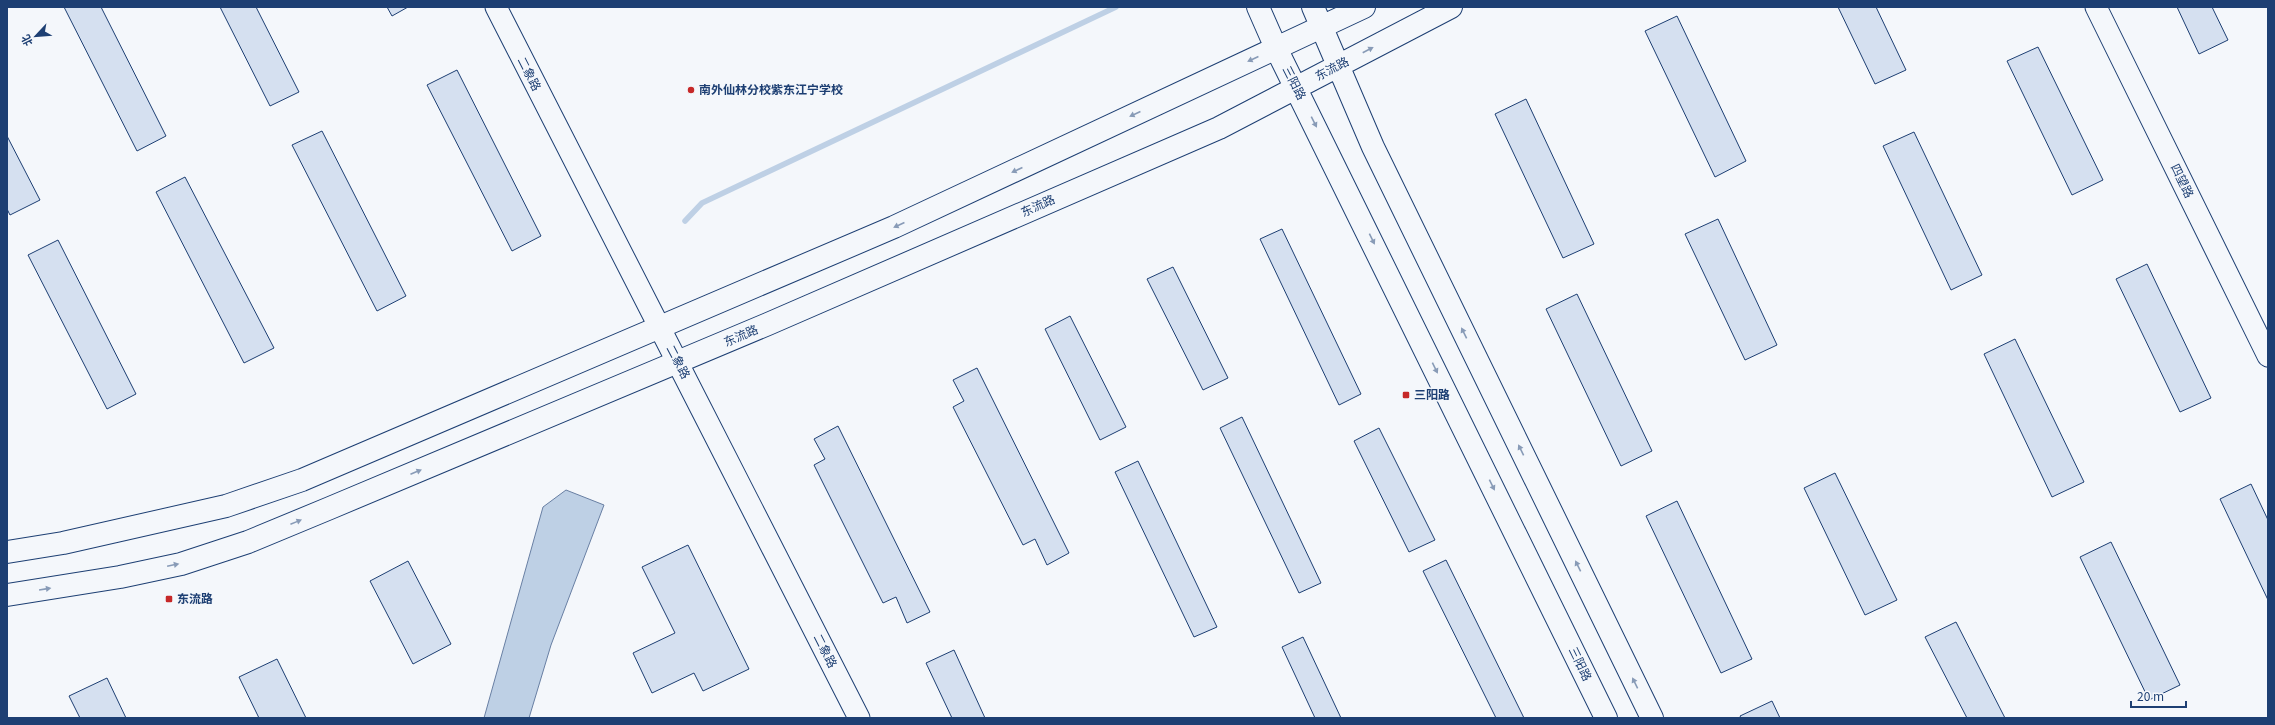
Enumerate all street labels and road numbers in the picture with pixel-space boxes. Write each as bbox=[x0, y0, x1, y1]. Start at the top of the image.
street label: 东流路 bbox=[1311, 52, 1351, 84]
street label: 二象路 bbox=[515, 53, 546, 93]
street label: 三阳路 bbox=[1280, 62, 1311, 102]
street label: 四望路 bbox=[2168, 160, 2199, 200]
street label: 东流路 bbox=[1017, 190, 1057, 220]
street label: 东流路 bbox=[721, 320, 760, 349]
street label: 二象路 bbox=[663, 341, 695, 381]
street label: 二象路 bbox=[811, 630, 842, 670]
street label: 三阳路 bbox=[1566, 643, 1597, 683]

